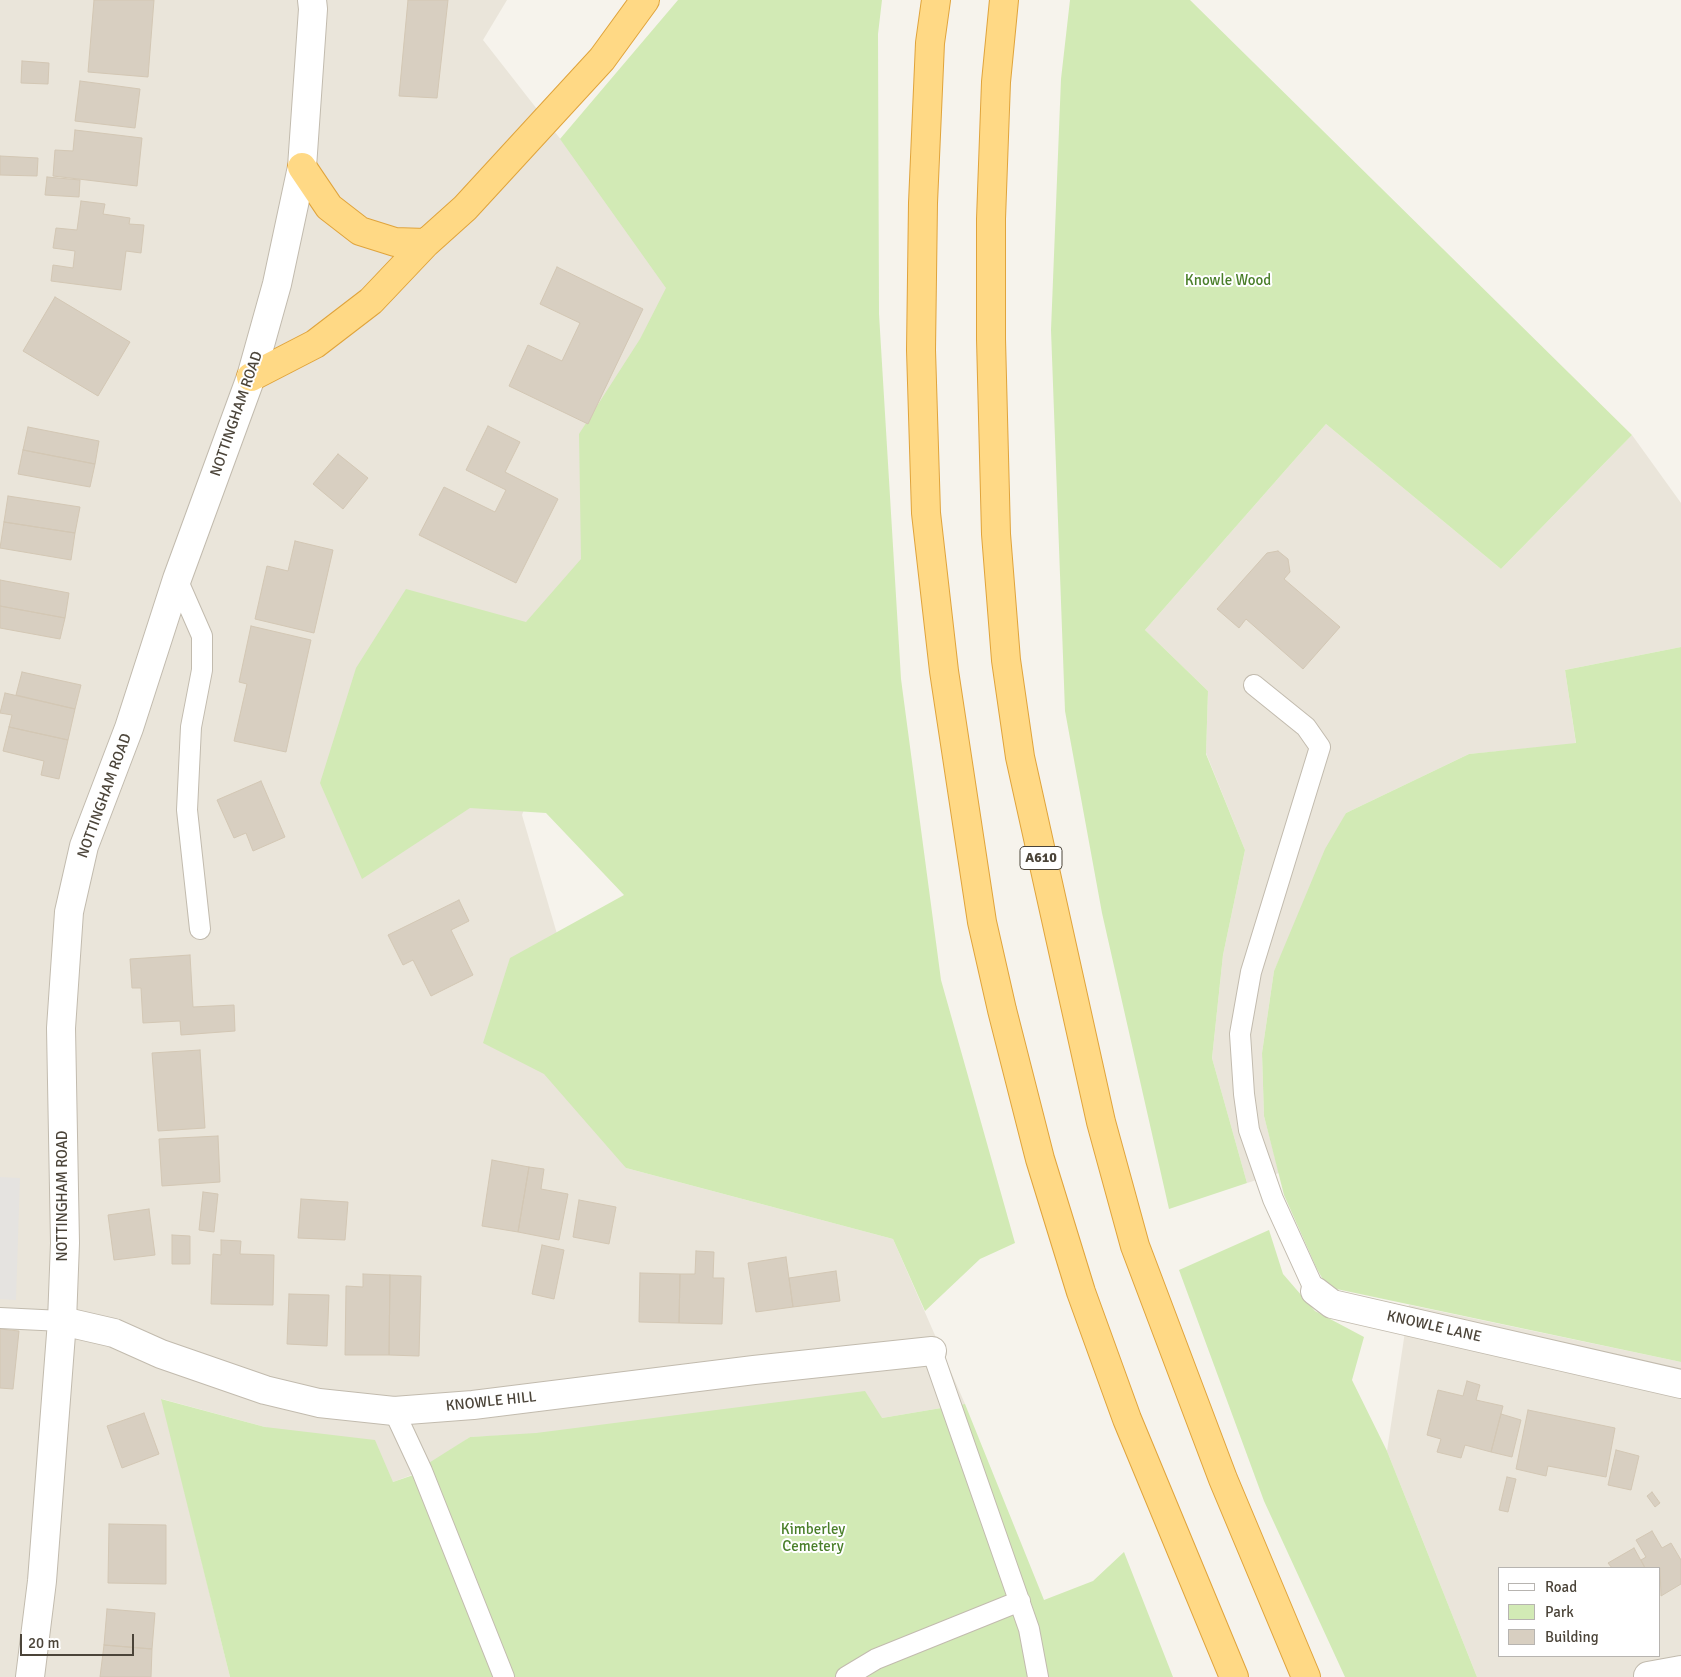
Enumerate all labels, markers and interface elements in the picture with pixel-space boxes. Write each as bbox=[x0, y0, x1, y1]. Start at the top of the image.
park label: Knowle Wood bbox=[1185, 272, 1271, 290]
street label: NOTTINGHAM ROAD bbox=[207, 349, 267, 479]
street label: NOTTINGHAM ROAD bbox=[74, 731, 136, 861]
road number: A610 bbox=[1020, 846, 1062, 870]
street label: NOTTINGHAM ROAD bbox=[54, 1130, 72, 1262]
street label: KNOWLE LANE bbox=[1385, 1307, 1483, 1347]
street label: KNOWLE HILL bbox=[445, 1388, 537, 1416]
park label: Kimberley Cemetery bbox=[781, 1521, 845, 1556]
legend bbox=[1498, 1567, 1661, 1657]
text: Road bbox=[1545, 1578, 1577, 1596]
text: Park bbox=[1545, 1603, 1574, 1621]
scale bar bbox=[22, 1624, 136, 1656]
text: Building bbox=[1545, 1628, 1599, 1646]
text: 20 m bbox=[28, 1634, 59, 1652]

